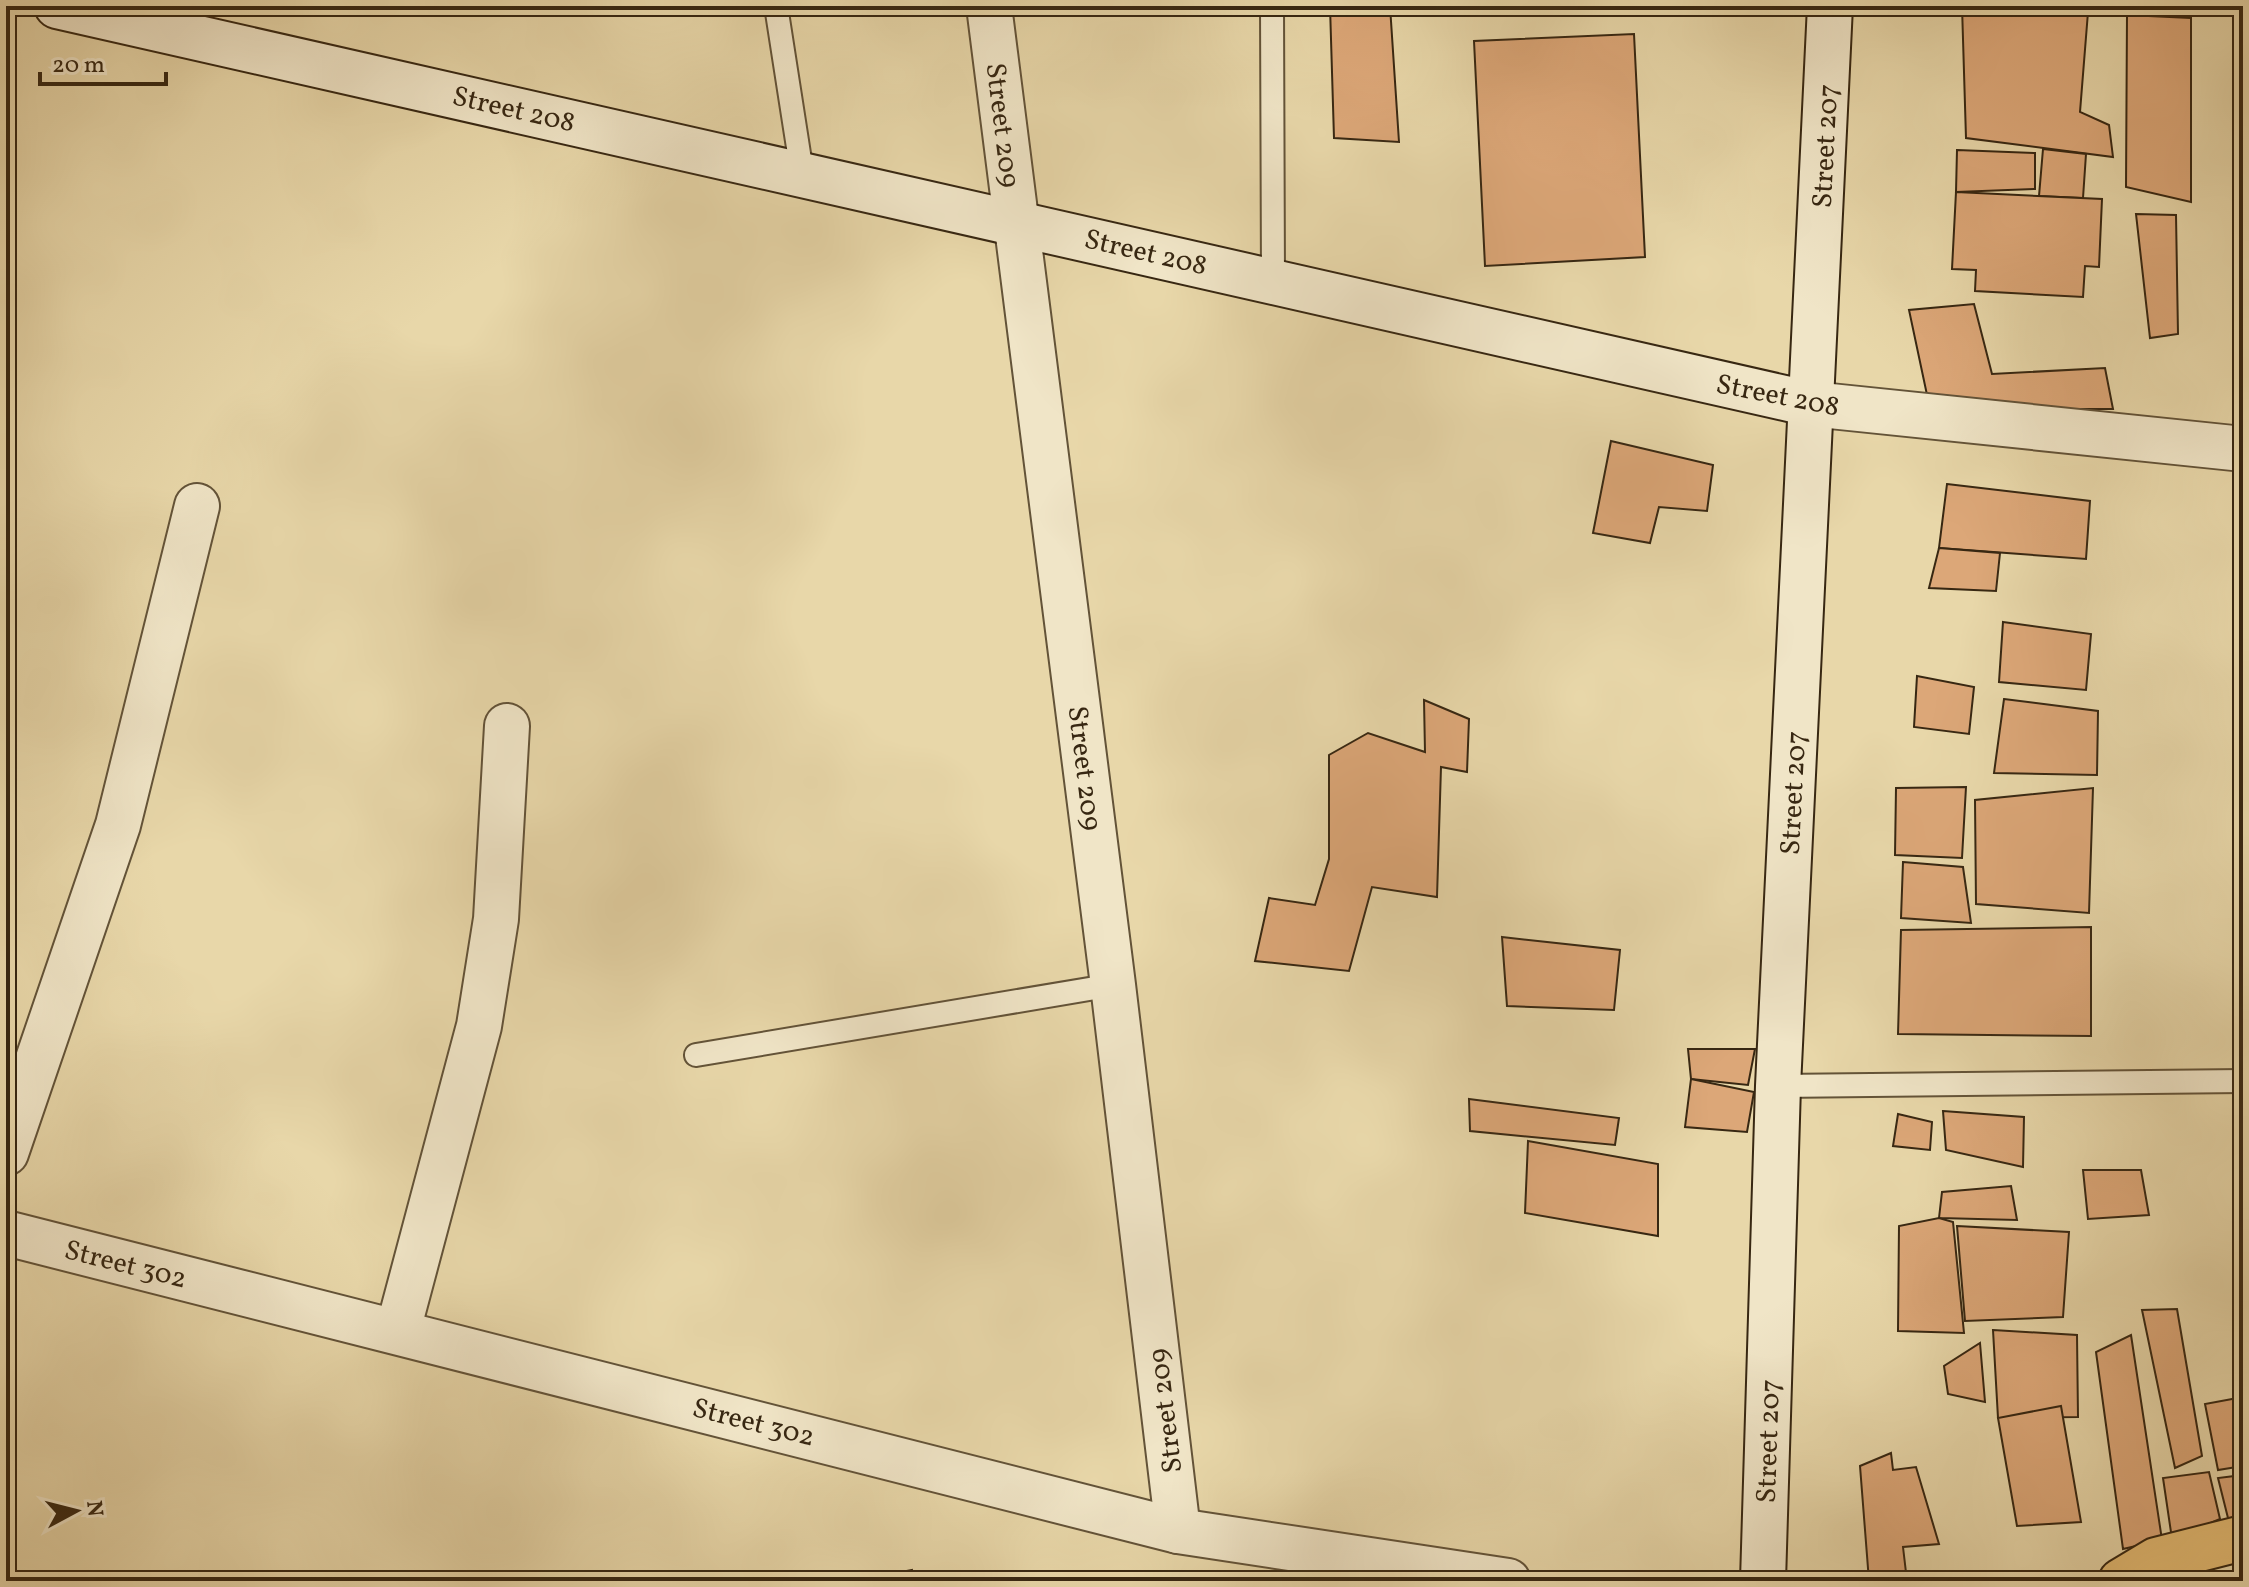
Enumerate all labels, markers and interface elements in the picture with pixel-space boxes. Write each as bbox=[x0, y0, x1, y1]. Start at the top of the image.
scale bar bbox=[40, 36, 166, 86]
text: 20 m bbox=[52, 49, 105, 83]
street label: Street 209 bbox=[975, 61, 1029, 190]
street label: Street 208 bbox=[448, 77, 579, 143]
street label: Street 207 bbox=[1804, 83, 1849, 209]
street label: Street 208 bbox=[1080, 220, 1211, 286]
street label: Street 208 bbox=[1713, 365, 1842, 428]
street label: Street 209 bbox=[1057, 704, 1111, 833]
street label: Street 207 bbox=[1772, 730, 1817, 856]
street label: Street 302 bbox=[60, 1231, 191, 1299]
street label: Street 209 bbox=[1139, 1346, 1193, 1475]
street label: Street 207 bbox=[1748, 1378, 1791, 1504]
street label: Street 302 bbox=[688, 1389, 819, 1457]
north arrow bbox=[36, 1471, 116, 1551]
text: N bbox=[77, 1499, 110, 1519]

